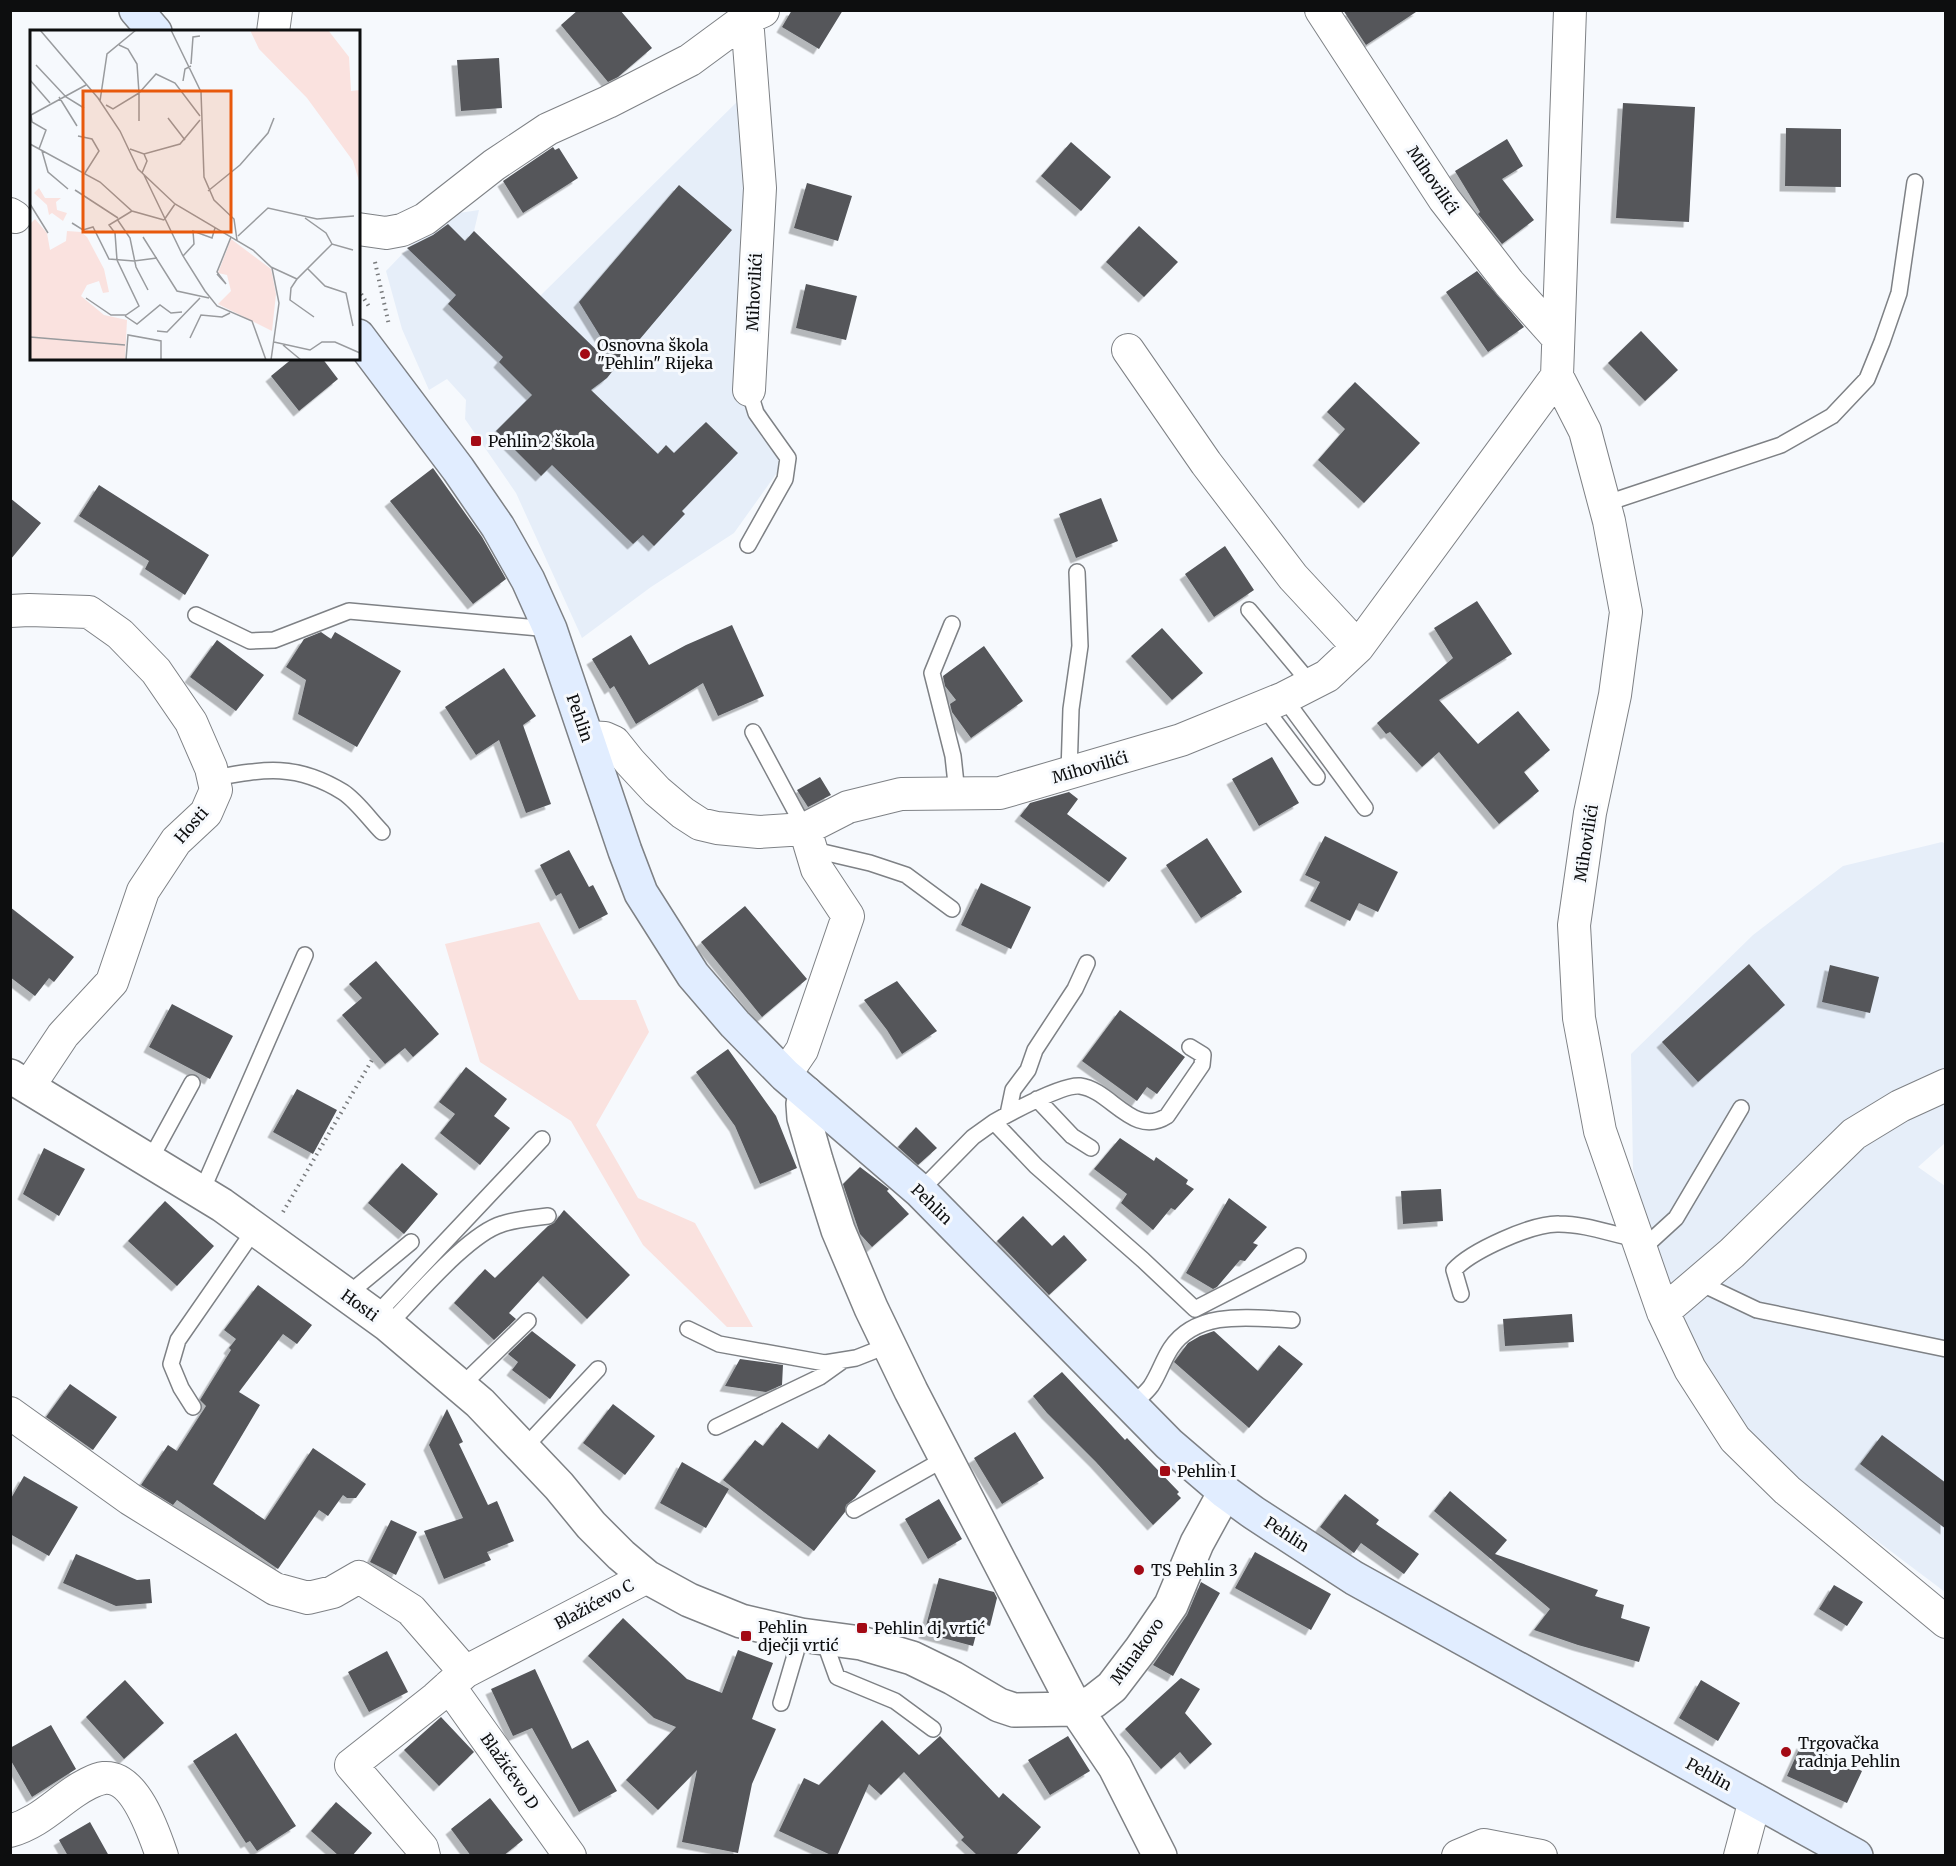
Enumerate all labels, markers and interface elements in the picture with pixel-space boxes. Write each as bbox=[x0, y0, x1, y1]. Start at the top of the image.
inset map bbox=[30, 30, 360, 360]
street label: Mihovilići bbox=[1403, 142, 1463, 218]
street label: Mihovilići bbox=[742, 252, 766, 332]
place label: Osnovna škola "Pehlin" Rijeka bbox=[597, 335, 713, 373]
marker: Osnovna škola "Pehlin" Rijeka bbox=[578, 347, 592, 361]
place label: Pehlin 2 škola bbox=[488, 431, 595, 451]
marker: Pehlin 2 škola bbox=[469, 434, 483, 448]
street label: Pehlin bbox=[562, 691, 598, 745]
street label: Mihovilići bbox=[1050, 747, 1130, 787]
street label: Hosti bbox=[170, 803, 212, 847]
street label: Mihovilići bbox=[1570, 803, 1602, 883]
street label: Pehlin bbox=[907, 1180, 957, 1229]
street label: Hosti bbox=[337, 1285, 383, 1325]
place label: Pehlin I bbox=[1177, 1461, 1236, 1481]
marker: Pehlin I bbox=[1158, 1464, 1172, 1478]
street label: Pehlin bbox=[1261, 1512, 1314, 1556]
place label: TS Pehlin 3 bbox=[1151, 1560, 1238, 1580]
marker: TS Pehlin 3 bbox=[1132, 1563, 1146, 1577]
street label: Blažićevo C bbox=[551, 1575, 637, 1633]
street label: Minakovo bbox=[1106, 1614, 1168, 1688]
place label: Pehlin dječji vrtić bbox=[758, 1617, 839, 1655]
place label: Pehlin dj. vrtić bbox=[874, 1618, 985, 1638]
marker: Pehlin dj. vrtić bbox=[855, 1621, 869, 1635]
marker: Pehlin dječji vrtić bbox=[739, 1629, 753, 1643]
street label: Blažićevo D bbox=[476, 1729, 544, 1813]
place label: Trgovačka radnja Pehlin bbox=[1798, 1733, 1901, 1771]
marker: Trgovačka radnja Pehlin bbox=[1779, 1745, 1793, 1759]
street label: Pehlin bbox=[1682, 1753, 1736, 1795]

